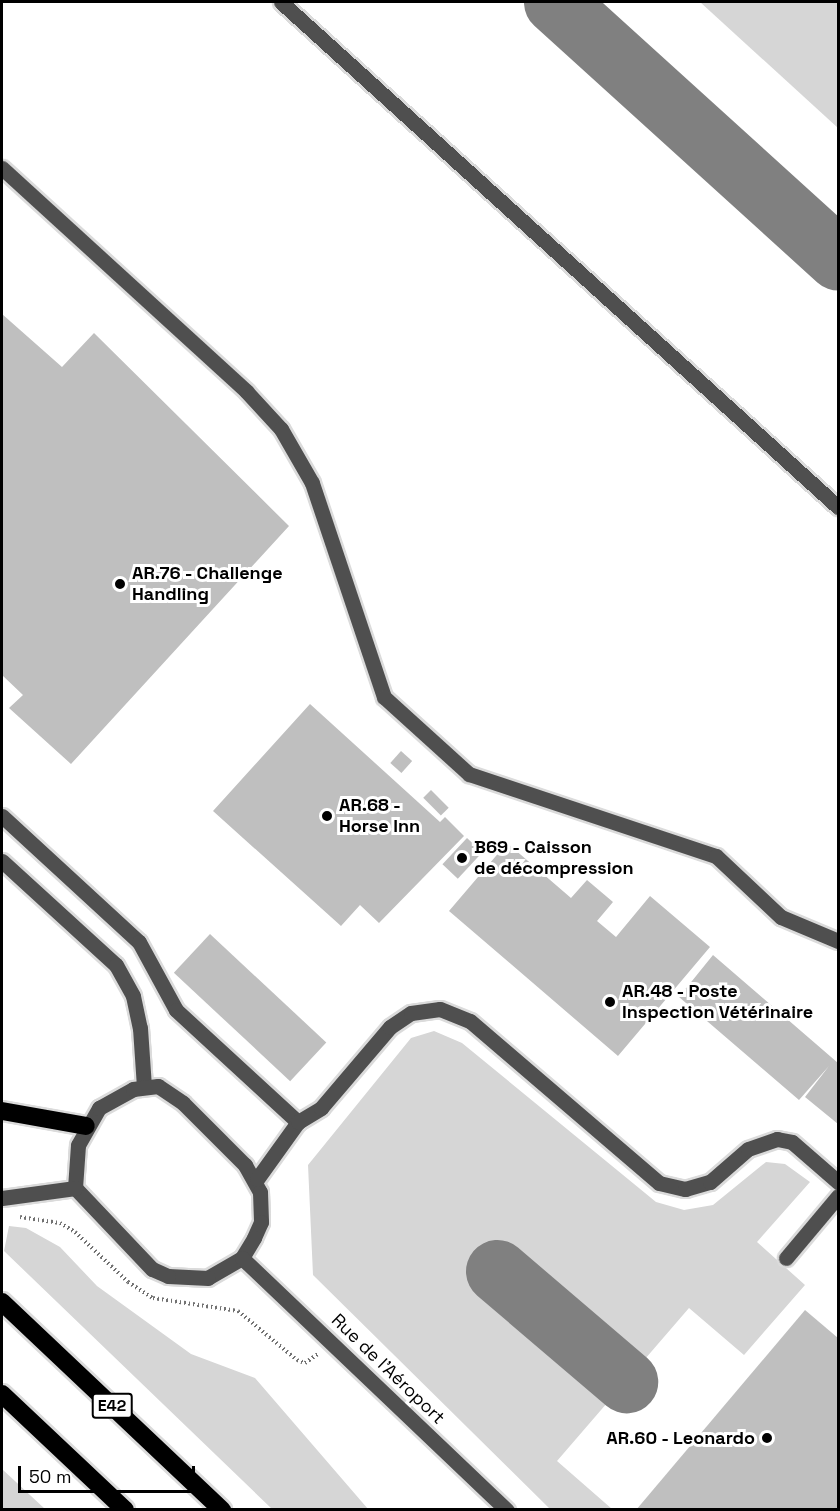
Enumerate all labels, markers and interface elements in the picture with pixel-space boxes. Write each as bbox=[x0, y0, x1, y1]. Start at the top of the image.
place label: AR.76 - Challenge Handling bbox=[132, 563, 283, 606]
marker: AR.76 - Challenge Handling bbox=[113, 577, 127, 591]
place label: AR.68 - Horse Inn bbox=[339, 795, 420, 838]
marker: AR.68 - Horse Inn bbox=[320, 809, 334, 823]
place label: B69 - Caisson de décompression bbox=[474, 837, 634, 880]
marker: B69 - Caisson de décompression bbox=[455, 851, 469, 865]
place label: AR.48 - Poste Inspection Vétérinaire bbox=[622, 981, 813, 1024]
marker: AR.48 - Poste Inspection Vétérinaire bbox=[603, 995, 617, 1009]
street label: Rue de l'Aéroport bbox=[327, 1309, 449, 1429]
road number: E42 bbox=[91, 1393, 133, 1419]
place label: AR.60 - Leonardo bbox=[605, 1427, 755, 1449]
marker: AR.60 - Leonardo bbox=[760, 1431, 774, 1445]
scale bar bbox=[21, 1454, 198, 1492]
text: 50 m bbox=[29, 1465, 71, 1488]

